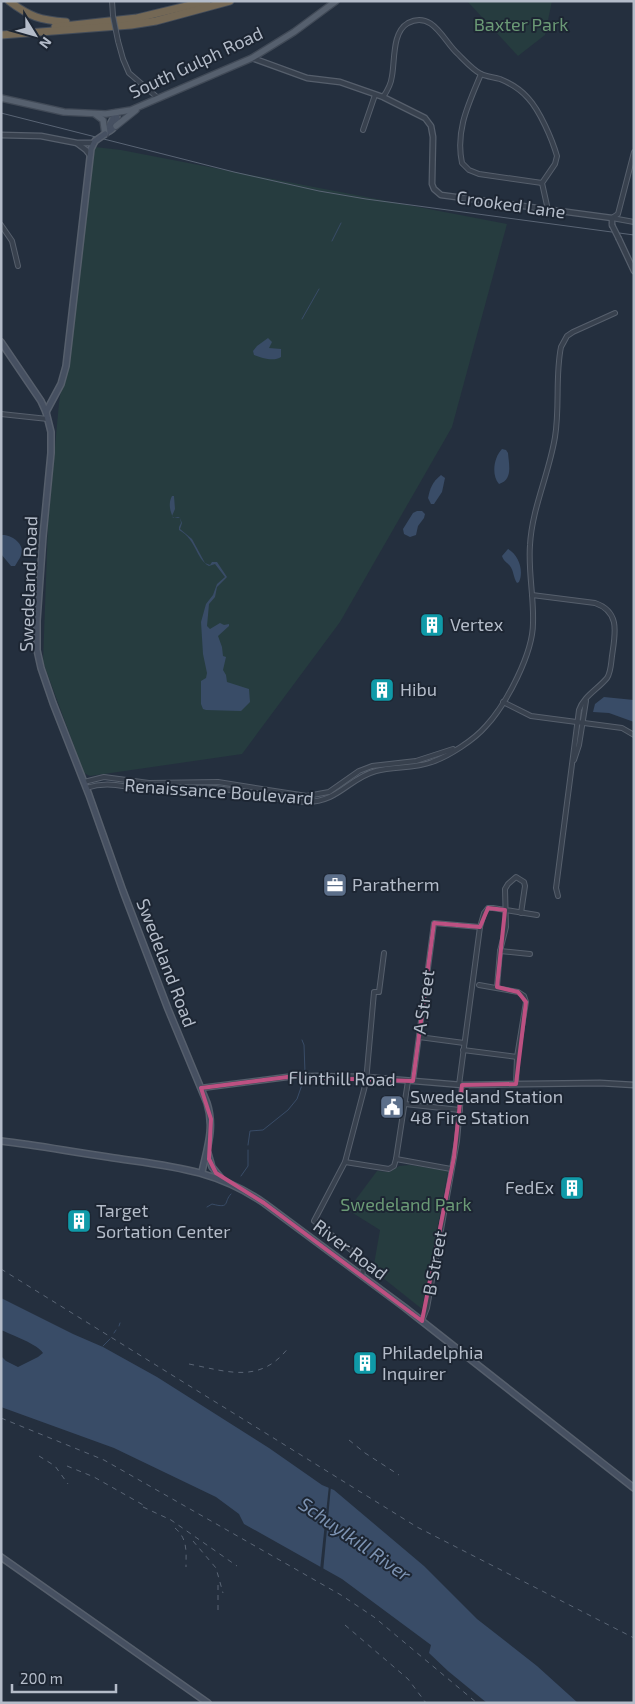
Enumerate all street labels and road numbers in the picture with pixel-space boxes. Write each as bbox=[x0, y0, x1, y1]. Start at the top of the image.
street label: South Gulph Road bbox=[125, 21, 266, 103]
street label: Crooked Lane bbox=[455, 185, 567, 223]
street label: Swedeland Road bbox=[15, 516, 41, 652]
street label: Renaissance Boulevard bbox=[124, 773, 314, 809]
street label: Swedeland Road bbox=[132, 895, 202, 1030]
street label: A Street bbox=[408, 968, 438, 1035]
street label: Flinthill Road bbox=[288, 1066, 396, 1090]
street label: River Road bbox=[309, 1214, 392, 1284]
street label: B Street bbox=[418, 1229, 451, 1297]

